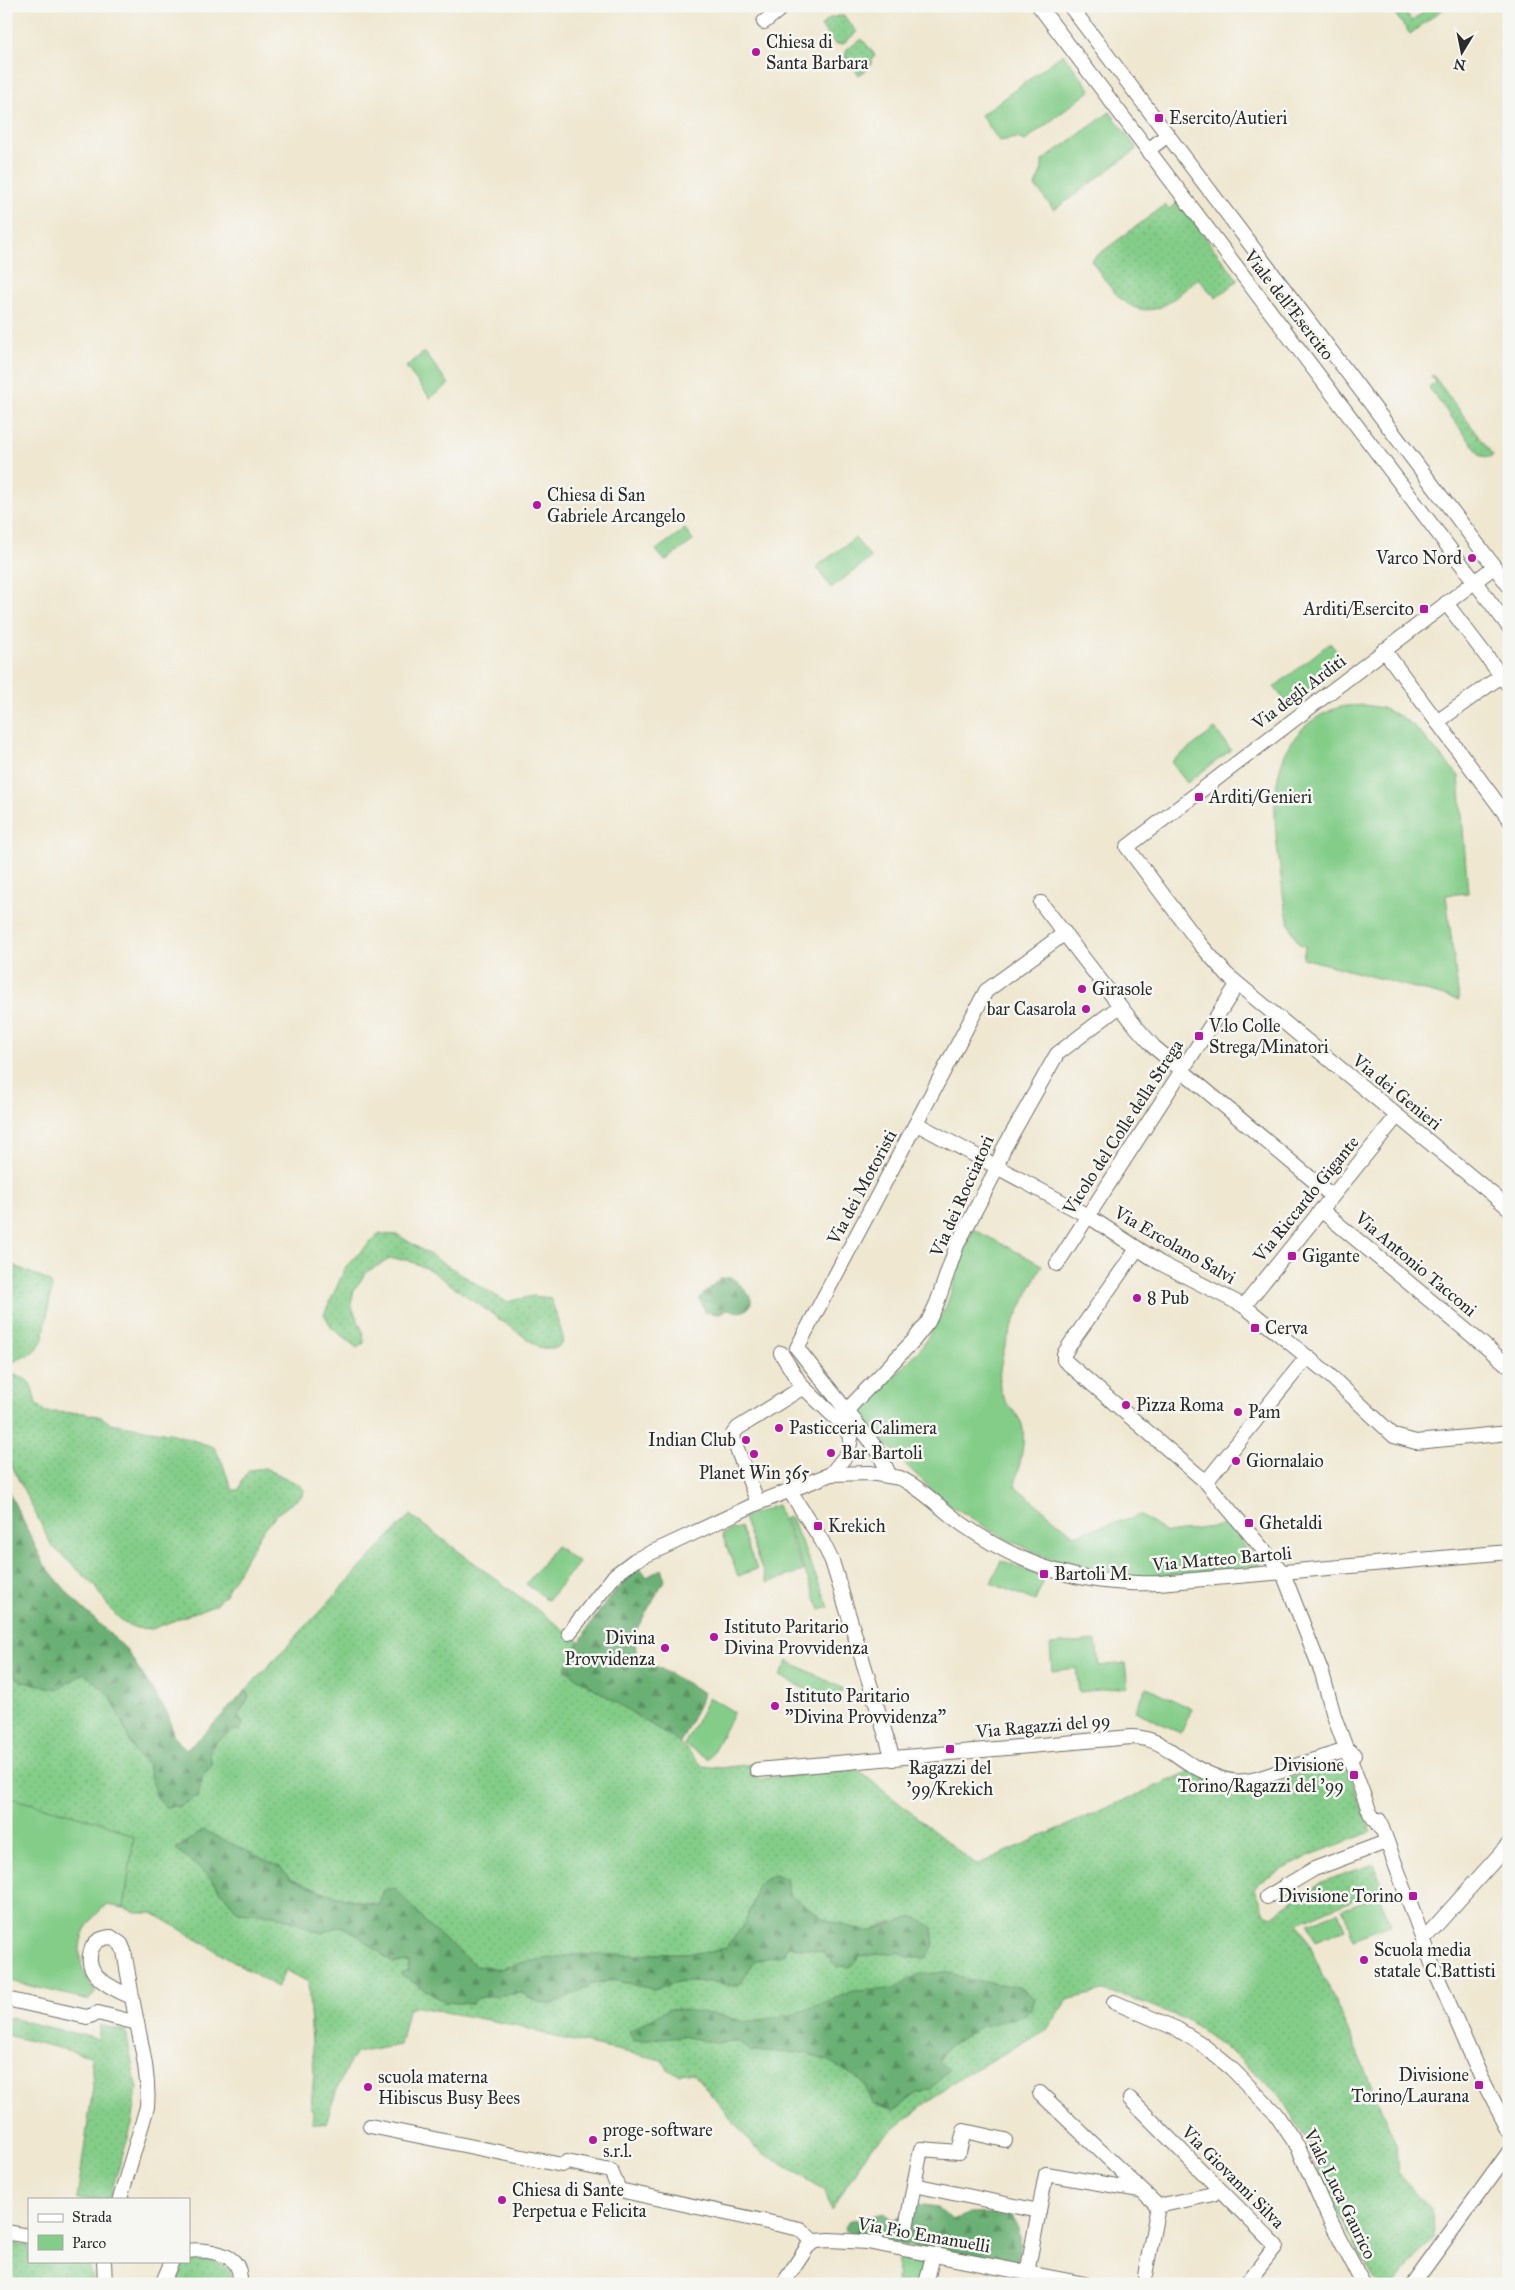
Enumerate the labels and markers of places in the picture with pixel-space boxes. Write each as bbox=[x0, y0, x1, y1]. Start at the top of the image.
place label: Chiesa di Santa Barbara bbox=[766, 31, 869, 74]
marker: Chiesa di Santa Barbara bbox=[750, 46, 762, 58]
place label: Esercito/Autieri bbox=[1169, 107, 1288, 129]
marker: Esercito/Autieri bbox=[1153, 112, 1165, 124]
place label: Chiesa di San Gabriele Arcangelo bbox=[547, 484, 685, 528]
marker: Chiesa di San Gabriele Arcangelo bbox=[531, 499, 543, 511]
place label: Varco Nord bbox=[1375, 547, 1462, 569]
marker: Varco Nord bbox=[1466, 552, 1478, 564]
place label: Arditi/Esercito bbox=[1302, 598, 1414, 620]
marker: Arditi/Esercito bbox=[1418, 603, 1430, 615]
place label: Arditi/Genieri bbox=[1208, 786, 1312, 808]
marker: Arditi/Genieri bbox=[1193, 791, 1205, 803]
place label: Girasole bbox=[1092, 978, 1152, 1000]
marker: Girasole bbox=[1076, 983, 1088, 995]
place label: bar Casarola bbox=[987, 998, 1076, 1020]
marker: bar Casarola bbox=[1080, 1003, 1092, 1015]
place label: V.lo Colle Strega/Minatori bbox=[1208, 1015, 1329, 1059]
marker: V.lo Colle Strega/Minatori bbox=[1193, 1030, 1205, 1042]
place label: Gigante bbox=[1302, 1245, 1360, 1267]
marker: Gigante bbox=[1286, 1250, 1298, 1262]
place label: 8 Pub bbox=[1147, 1287, 1189, 1309]
marker: 8 Pub bbox=[1131, 1292, 1143, 1304]
place label: Cerva bbox=[1265, 1317, 1308, 1339]
marker: Cerva bbox=[1249, 1322, 1261, 1334]
place label: Pizza Roma bbox=[1136, 1394, 1224, 1416]
marker: Pizza Roma bbox=[1120, 1399, 1132, 1411]
place label: Pam bbox=[1248, 1401, 1281, 1423]
marker: Pam bbox=[1232, 1406, 1244, 1418]
place label: Pasticceria Calimera bbox=[789, 1417, 937, 1439]
marker: Pasticceria Calimera bbox=[773, 1422, 785, 1434]
place label: Indian Club bbox=[648, 1429, 736, 1451]
marker: Indian Club bbox=[740, 1434, 752, 1446]
place label: Bar Bartoli bbox=[841, 1442, 923, 1464]
marker: Bar Bartoli bbox=[825, 1447, 837, 1459]
marker: Planet Win 365 bbox=[748, 1448, 760, 1460]
place label: Giornalaio bbox=[1246, 1450, 1324, 1472]
marker: Giornalaio bbox=[1230, 1455, 1242, 1467]
place label: Planet Win 365 bbox=[699, 1462, 810, 1484]
place label: Ghetaldi bbox=[1259, 1512, 1322, 1534]
place label: Krekich bbox=[828, 1515, 886, 1537]
marker: Ghetaldi bbox=[1243, 1517, 1255, 1529]
marker: Krekich bbox=[812, 1520, 824, 1532]
place label: Bartoli M. bbox=[1054, 1563, 1132, 1585]
marker: Bartoli M. bbox=[1038, 1568, 1050, 1580]
place label: Istituto Paritario Divina Provvidenza bbox=[724, 1616, 869, 1659]
place label: Divina Provvidenza bbox=[565, 1627, 655, 1670]
marker: Istituto Paritario Divina Provvidenza bbox=[708, 1631, 720, 1643]
marker: Divina Provvidenza bbox=[659, 1642, 671, 1654]
place label: Istituto Paritario "Divina Provvidenza" bbox=[785, 1685, 946, 1728]
marker: Istituto Paritario "Divina Provvidenza" bbox=[769, 1700, 781, 1712]
marker: Ragazzi del '99/Krekich bbox=[944, 1743, 956, 1755]
place label: Divisione Torino/Ragazzi del '99 bbox=[1178, 1754, 1344, 1798]
place label: Ragazzi del '99/Krekich bbox=[907, 1757, 993, 1800]
marker: Divisione Torino/Ragazzi del '99 bbox=[1348, 1769, 1360, 1781]
place label: Divisione Torino bbox=[1278, 1885, 1403, 1907]
marker: Divisione Torino bbox=[1407, 1890, 1419, 1902]
place label: Scuola media statale C.Battisti bbox=[1374, 1939, 1496, 1982]
marker: Scuola media statale C.Battisti bbox=[1358, 1954, 1370, 1966]
place label: Divisione Torino/Laurana bbox=[1351, 2064, 1469, 2107]
place label: scuola materna Hibiscus Busy Bees bbox=[378, 2066, 520, 2109]
marker: Divisione Torino/Laurana bbox=[1473, 2079, 1485, 2091]
marker: scuola materna Hibiscus Busy Bees bbox=[362, 2081, 374, 2093]
place label: proge-software s.r.l. bbox=[602, 2119, 713, 2162]
marker: proge-software s.r.l. bbox=[587, 2134, 599, 2146]
place label: Chiesa di Sante Perpetua e Felicita bbox=[512, 2179, 647, 2222]
marker: Chiesa di Sante Perpetua e Felicita bbox=[496, 2194, 508, 2206]

